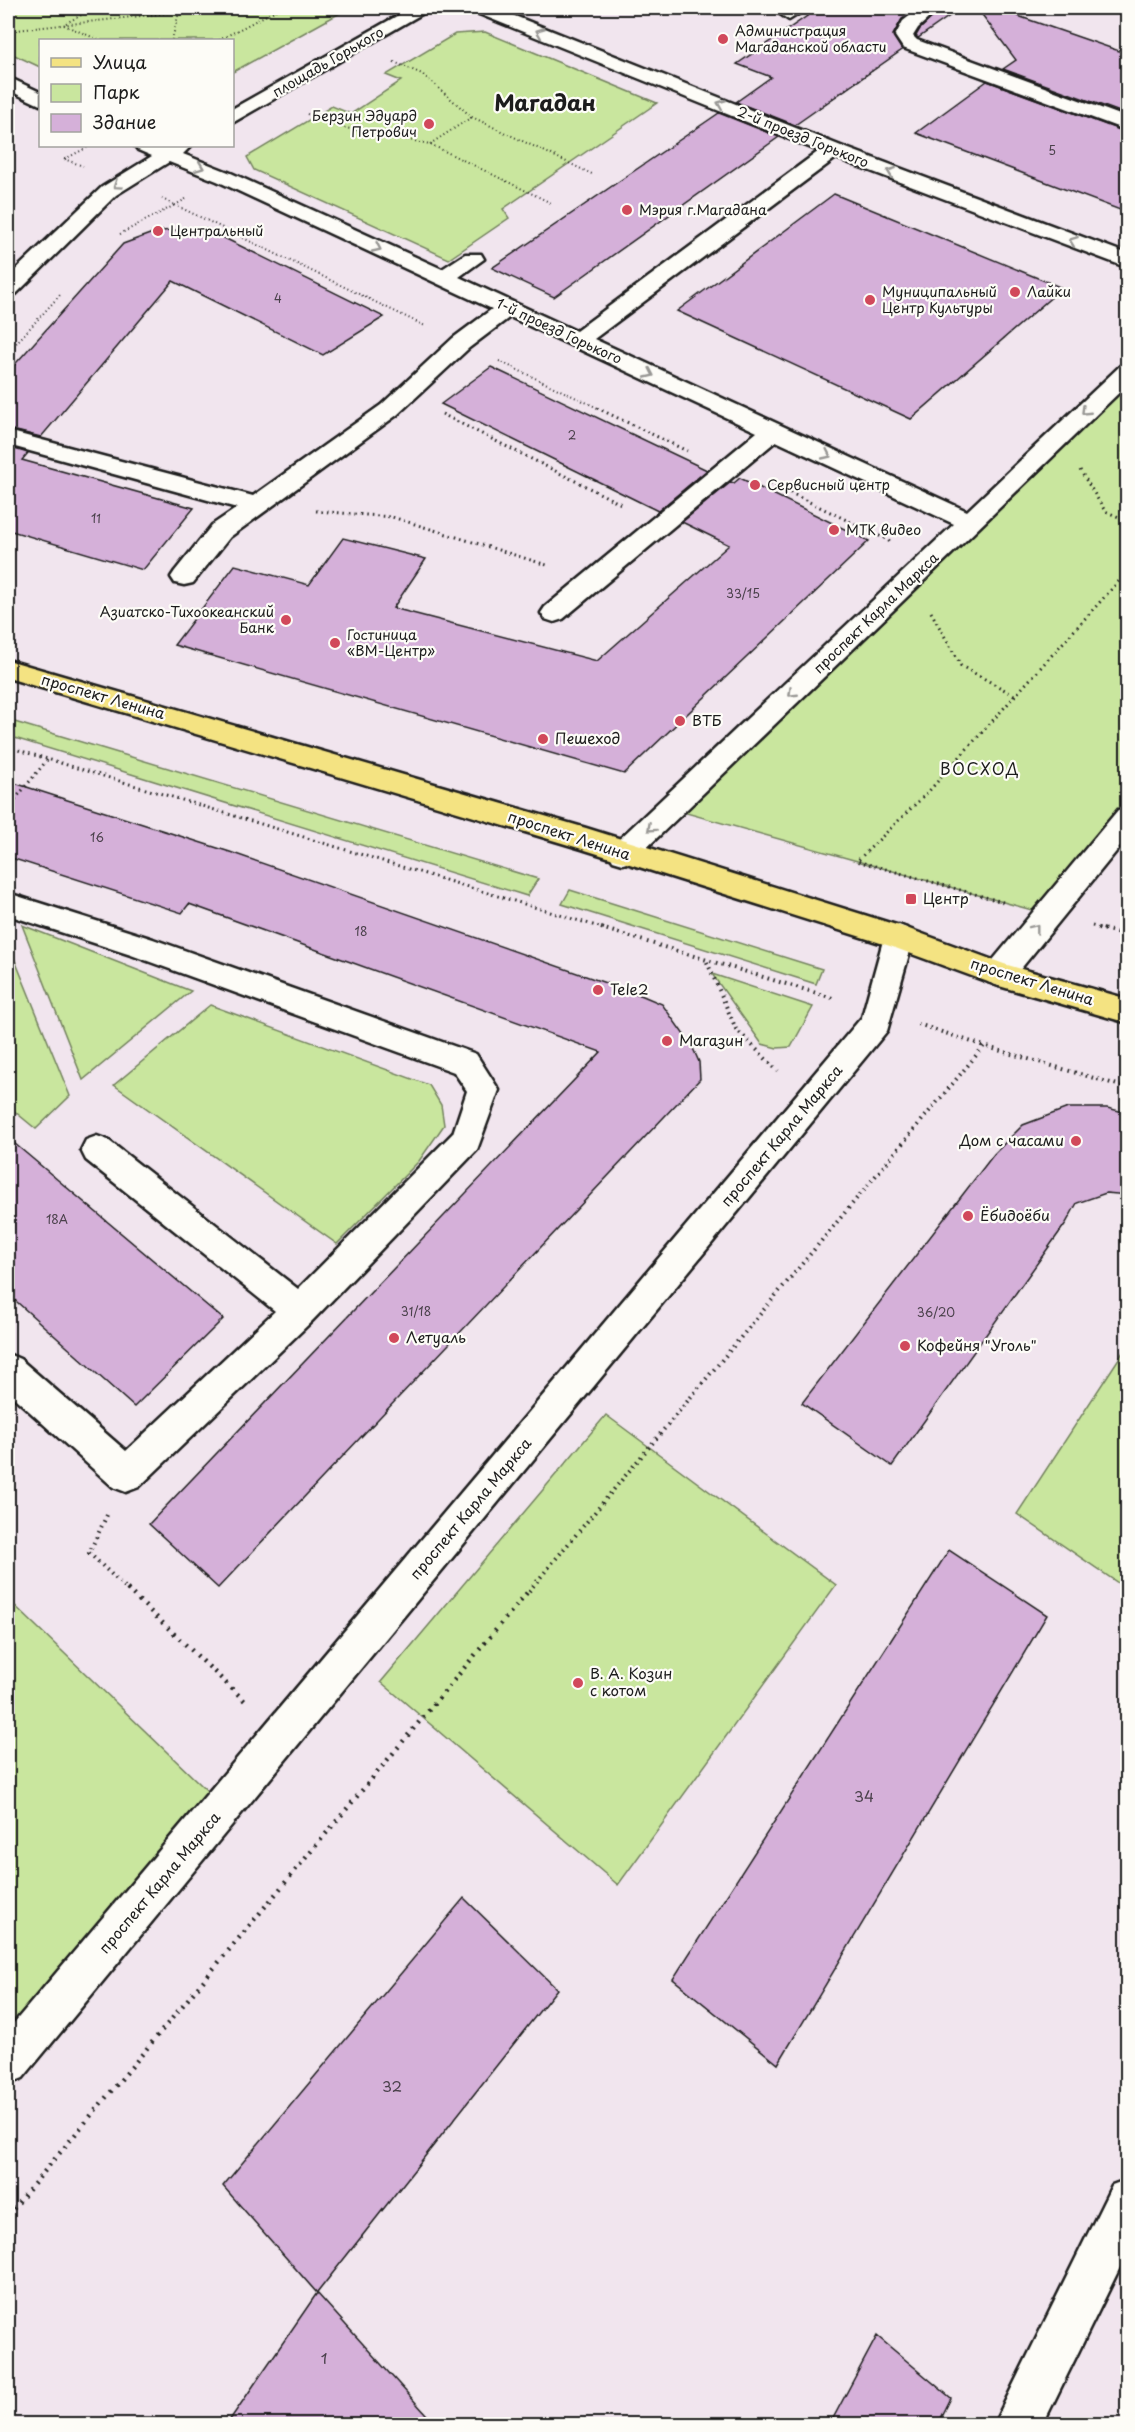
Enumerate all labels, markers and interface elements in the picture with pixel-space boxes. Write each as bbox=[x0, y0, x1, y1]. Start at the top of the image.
place label: Администрация Магаданской области bbox=[735, 20, 887, 57]
street label: площадь Горького bbox=[268, 21, 387, 102]
one-way arrow bbox=[535, 26, 546, 39]
marker: Администрация Магаданской области bbox=[716, 32, 730, 46]
legend bbox=[39, 39, 234, 147]
text: Улица bbox=[93, 48, 147, 75]
text: Парк bbox=[93, 78, 140, 105]
district label: Магадан bbox=[494, 85, 596, 118]
one-way arrow bbox=[716, 99, 727, 111]
street label: 2-й проезд Горького bbox=[734, 101, 872, 173]
place label: Берзин Эдуард Петрович bbox=[312, 105, 417, 142]
text: Здание bbox=[93, 108, 156, 135]
marker: Берзин Эдуард Петрович bbox=[422, 117, 436, 131]
house number: 5 bbox=[1048, 141, 1056, 159]
one-way arrow bbox=[193, 160, 204, 172]
one-way arrow bbox=[886, 166, 896, 179]
one-way arrow bbox=[113, 178, 123, 190]
place label: Мэрия г.Магадана bbox=[639, 199, 767, 220]
marker: Мэрия г.Магадана bbox=[620, 203, 634, 217]
place label: Центральный bbox=[170, 220, 264, 241]
marker: Центральный bbox=[151, 224, 165, 238]
one-way arrow bbox=[1068, 236, 1079, 248]
one-way arrow bbox=[371, 240, 382, 252]
place label: Муниципальный Центр Культуры bbox=[882, 281, 997, 318]
place label: Лайки bbox=[1027, 281, 1071, 302]
marker: Лайки bbox=[1008, 285, 1022, 299]
house number: 4 bbox=[274, 289, 282, 307]
street label: 1-й проезд Горького bbox=[493, 292, 626, 369]
marker: Муниципальный Центр Культуры bbox=[863, 293, 877, 307]
one-way arrow bbox=[644, 366, 655, 378]
one-way arrow bbox=[1082, 404, 1093, 415]
house number: 2 bbox=[568, 426, 576, 444]
one-way arrow bbox=[821, 448, 832, 460]
place label: Сервисный центр bbox=[767, 474, 890, 495]
marker: Сервисный центр bbox=[748, 478, 762, 492]
house number: 11 bbox=[91, 509, 101, 527]
place label: МТК видео bbox=[846, 519, 921, 540]
marker: МТК видео bbox=[827, 523, 841, 537]
street label: проспект Карла Маркса bbox=[808, 547, 943, 678]
house number: 33/15 bbox=[726, 584, 760, 602]
place label: Азиатско-Тихоокеанский Банк bbox=[100, 601, 275, 638]
marker: Азиатско-Тихоокеанский Банк bbox=[279, 613, 293, 627]
place label: Гостиница «ВМ-Центр» bbox=[347, 624, 435, 661]
marker: Гостиница «ВМ-Центр» bbox=[328, 636, 342, 650]
street label: проспект Ленина bbox=[39, 667, 169, 724]
one-way arrow bbox=[789, 686, 800, 697]
place label: ВТБ bbox=[692, 708, 722, 731]
marker: ВТБ bbox=[673, 714, 687, 728]
place label: Пешеход bbox=[555, 726, 620, 749]
marker: Пешеход bbox=[536, 732, 550, 746]
district label: ВОСХОД bbox=[940, 756, 1020, 780]
street label: проспект Ленина bbox=[505, 804, 634, 865]
one-way arrow bbox=[647, 821, 658, 832]
house number: 16 bbox=[90, 828, 104, 846]
place label: Центр bbox=[923, 886, 969, 909]
marker: Центр bbox=[904, 892, 918, 906]
house number: 18 bbox=[355, 922, 367, 940]
one-way arrow bbox=[1027, 924, 1038, 935]
street label: проспект Ленина bbox=[968, 951, 1097, 1010]
place label: Tele2 bbox=[610, 977, 649, 1000]
marker: Tele2 bbox=[591, 983, 605, 997]
place label: Магазин bbox=[679, 1028, 743, 1051]
marker: Магазин bbox=[660, 1034, 674, 1048]
street label: проспект Карла Маркса bbox=[715, 1059, 848, 1211]
place label: Дом с часами bbox=[959, 1128, 1064, 1151]
marker: Дом с часами bbox=[1069, 1134, 1083, 1148]
place label: Ёбидоёби bbox=[980, 1203, 1050, 1226]
marker: Ёбидоёби bbox=[961, 1209, 975, 1223]
house number: 18А bbox=[46, 1210, 68, 1228]
house number: 31/18 bbox=[401, 1302, 431, 1320]
house number: 36/20 bbox=[917, 1303, 955, 1321]
place label: Летуаль bbox=[406, 1325, 466, 1348]
marker: Летуаль bbox=[387, 1331, 401, 1345]
place label: Кофейня "Уголь" bbox=[917, 1333, 1037, 1356]
marker: Кофейня "Уголь" bbox=[898, 1339, 912, 1353]
street label: проспект Карла Маркса bbox=[404, 1432, 537, 1584]
place label: В. А. Козин с котом bbox=[590, 1661, 672, 1701]
marker: В. А. Козин с котом bbox=[571, 1676, 585, 1690]
house number: 34 bbox=[854, 1784, 874, 1807]
street label: проспект Карла Маркса bbox=[93, 1806, 226, 1958]
house number: 32 bbox=[382, 2074, 402, 2097]
house number: 1 bbox=[321, 2346, 327, 2369]

